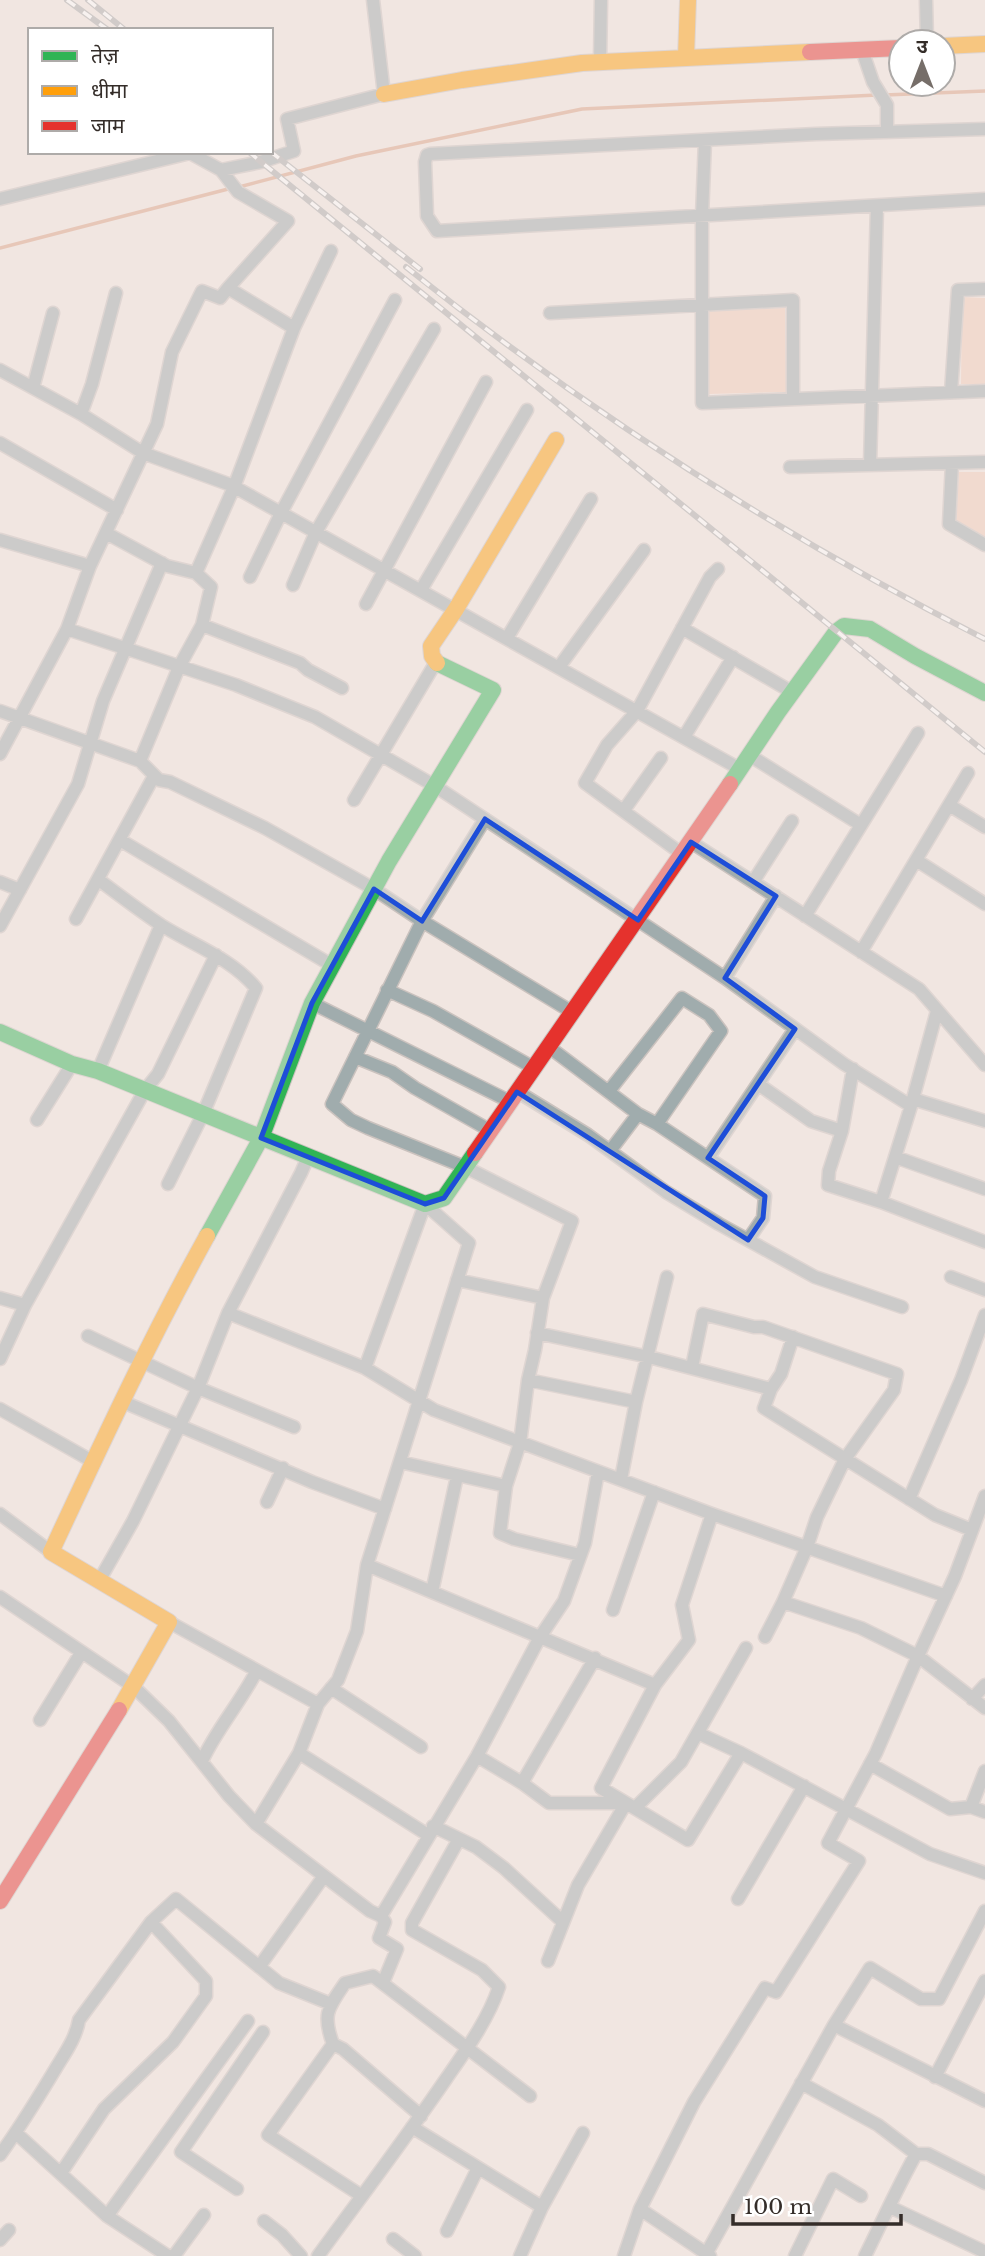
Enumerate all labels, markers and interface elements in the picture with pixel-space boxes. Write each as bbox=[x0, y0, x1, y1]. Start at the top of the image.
legend bbox=[28, 28, 273, 154]
north arrow bbox=[887, 28, 957, 98]
text: उ bbox=[916, 35, 928, 58]
text: तेज़ bbox=[91, 43, 119, 69]
text: धीमा bbox=[91, 78, 128, 104]
text: जाम bbox=[91, 113, 125, 139]
scale bar bbox=[733, 2182, 901, 2226]
text: 100 m bbox=[744, 2194, 812, 2220]

